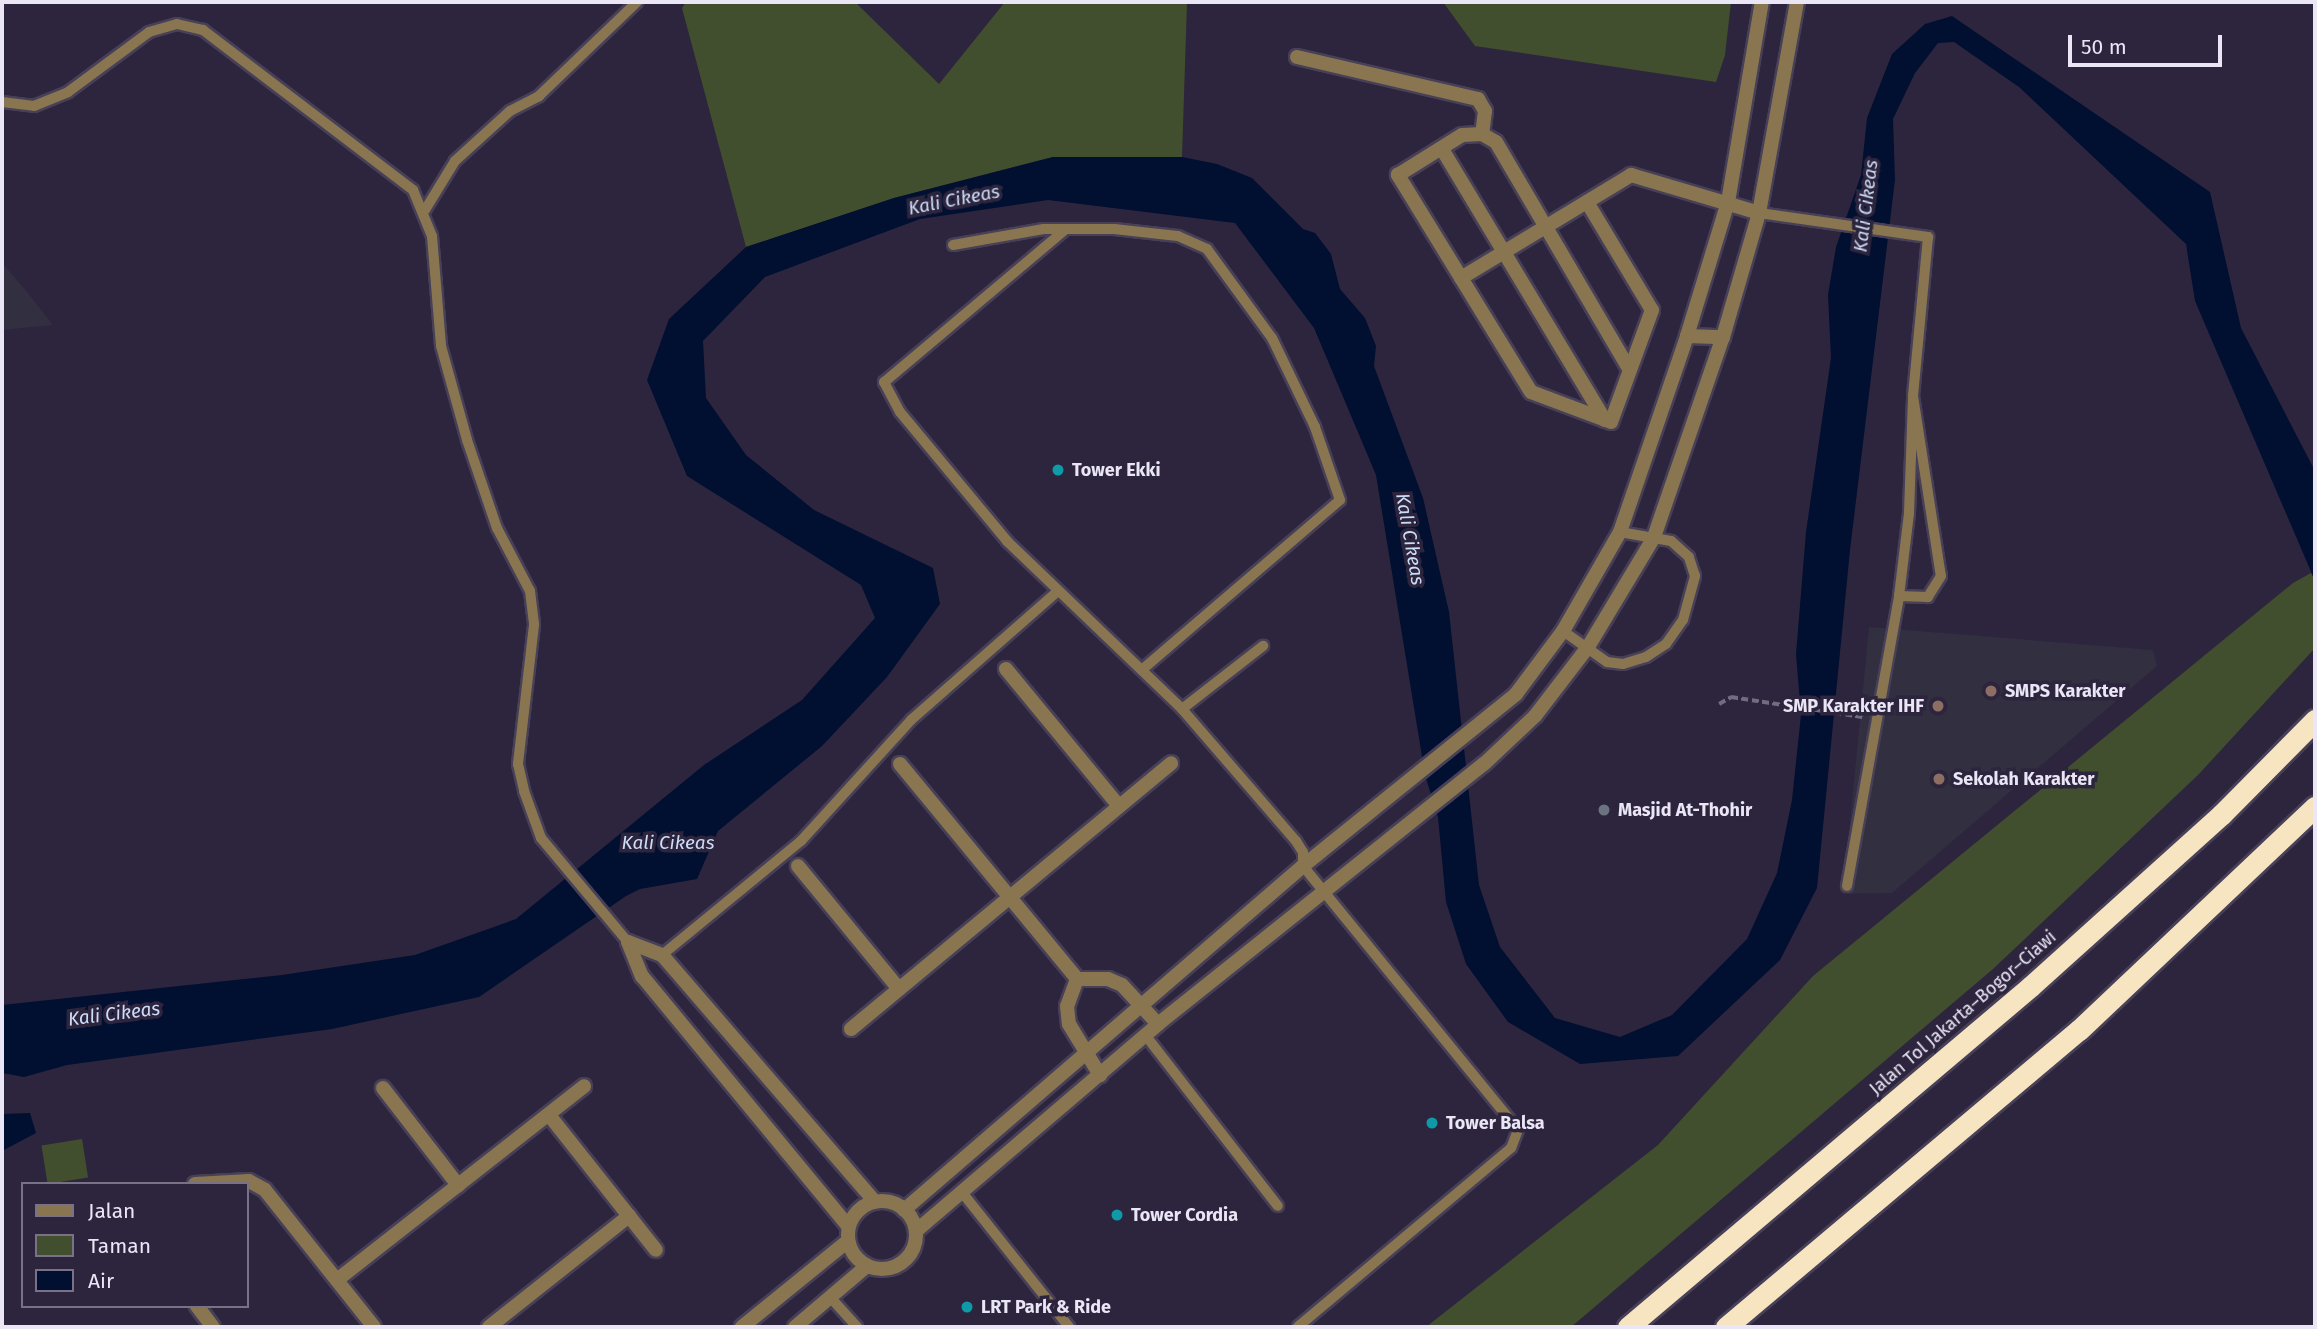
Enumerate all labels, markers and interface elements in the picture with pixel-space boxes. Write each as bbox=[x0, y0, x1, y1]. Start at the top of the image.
scale bar bbox=[2072, 21, 2226, 65]
text: 50 m bbox=[2081, 34, 2127, 60]
water label: Kali Cikeas bbox=[1849, 159, 1883, 253]
water label: Kali Cikeas bbox=[906, 180, 1002, 220]
place label: Tower Ekki bbox=[1072, 459, 1161, 481]
marker: Tower Ekki bbox=[1050, 462, 1066, 478]
water label: Kali Cikeas bbox=[1391, 491, 1429, 587]
place label: SMPS Karakter bbox=[2005, 680, 2126, 702]
marker: SMPS Karakter bbox=[1983, 683, 1999, 699]
place label: SMP Karakter IHF bbox=[1783, 695, 1924, 717]
marker: SMP Karakter IHF bbox=[1930, 698, 1946, 714]
place label: Sekolah Karakter bbox=[1953, 768, 2094, 790]
marker: Sekolah Karakter bbox=[1931, 771, 1947, 787]
place label: Masjid At-Thohir bbox=[1618, 799, 1752, 821]
marker: Masjid At-Thohir bbox=[1596, 802, 1612, 818]
water label: Kali Cikeas bbox=[622, 832, 714, 854]
street label: Jalan Tol Jakarta–Bogor–Ciawi bbox=[1865, 926, 2061, 1100]
water label: Kali Cikeas bbox=[67, 997, 161, 1031]
place label: Tower Balsa bbox=[1446, 1112, 1545, 1134]
marker: Tower Balsa bbox=[1424, 1115, 1440, 1131]
legend bbox=[21, 1182, 248, 1308]
text: Jalan bbox=[88, 1198, 135, 1224]
place label: Tower Cordia bbox=[1131, 1204, 1238, 1226]
marker: Tower Cordia bbox=[1109, 1207, 1125, 1223]
text: Taman bbox=[88, 1233, 151, 1259]
text: Air bbox=[88, 1268, 114, 1294]
place label: LRT Park & Ride bbox=[981, 1296, 1111, 1318]
marker: LRT Park & Ride bbox=[959, 1299, 975, 1315]

